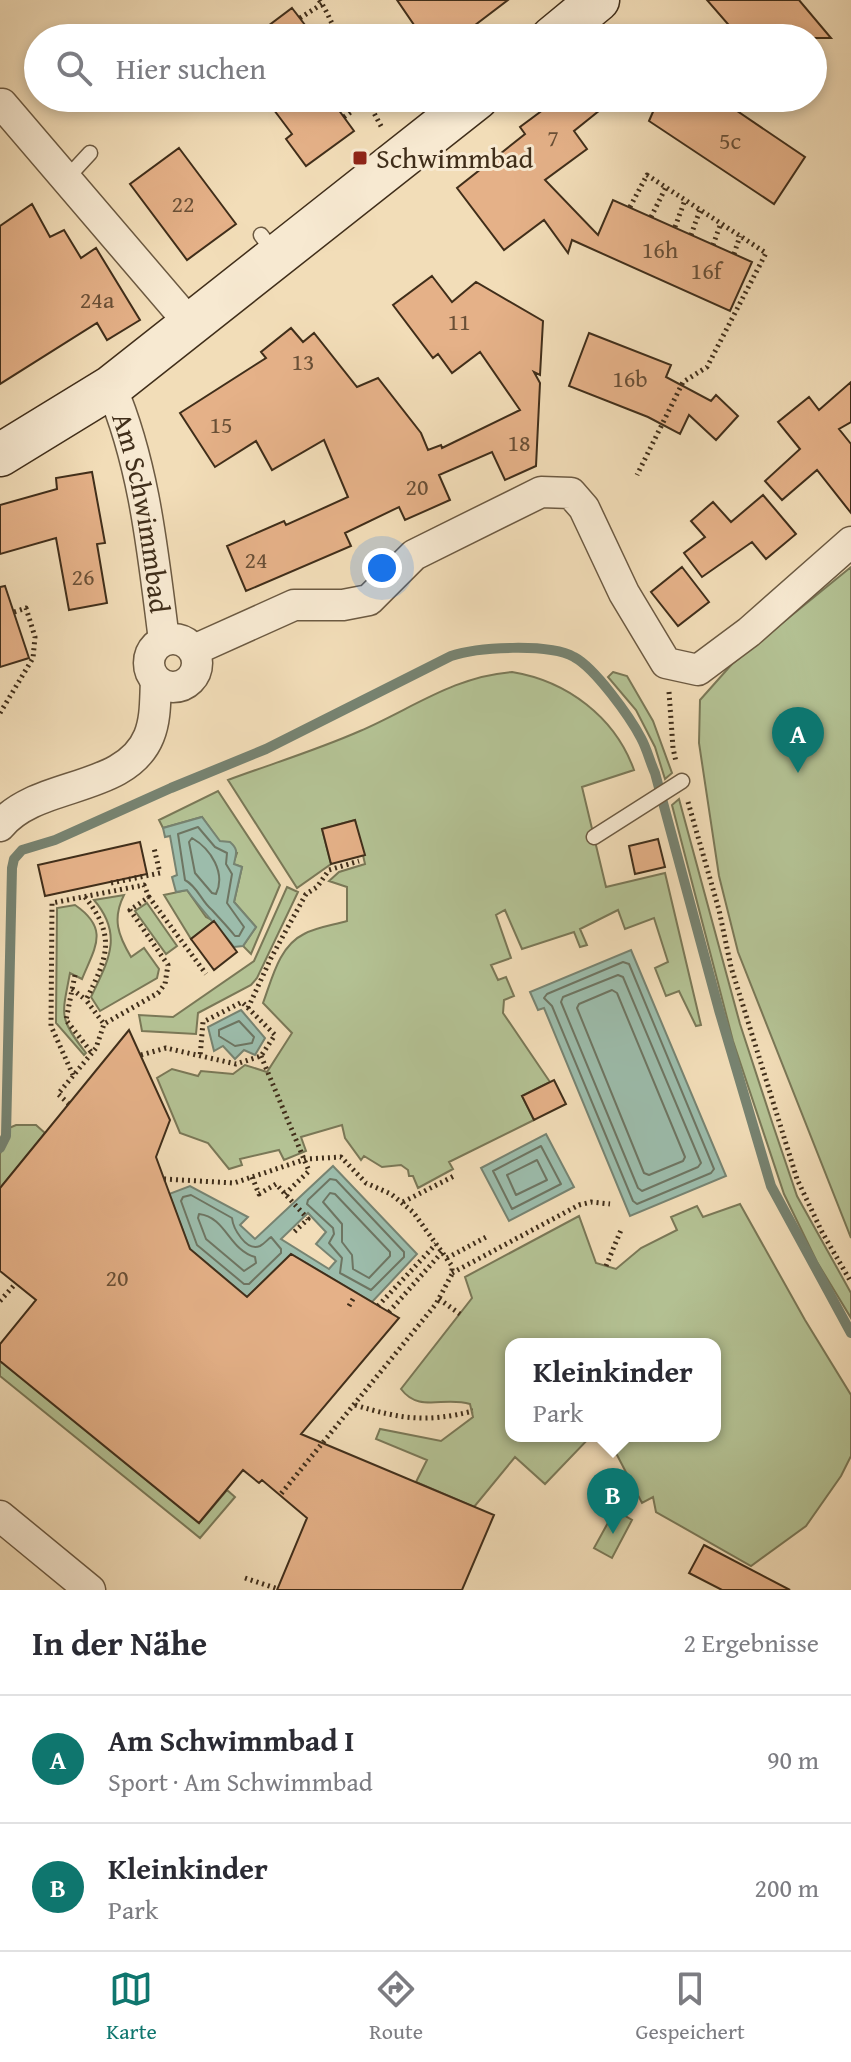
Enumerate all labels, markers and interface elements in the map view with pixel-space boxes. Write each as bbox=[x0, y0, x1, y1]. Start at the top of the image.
search box bbox=[24, 24, 827, 112]
icon: search bbox=[52, 46, 96, 90]
text: Hier suchen bbox=[116, 46, 266, 90]
house number: 7 bbox=[547, 120, 559, 155]
house number: 5c bbox=[719, 123, 741, 158]
place label: Schwimmbad bbox=[376, 137, 534, 178]
marker: Schwimmbad bbox=[351, 149, 369, 167]
house number: 22 bbox=[171, 186, 195, 221]
house number: 16h bbox=[642, 232, 679, 267]
house number: 16f bbox=[691, 253, 724, 288]
house number: 24a bbox=[80, 282, 115, 317]
house number: 11 bbox=[447, 304, 471, 339]
house number: 13 bbox=[291, 344, 315, 379]
house number: 16b bbox=[612, 361, 648, 396]
street label: Am Schwimmbad bbox=[102, 407, 181, 615]
house number: 15 bbox=[209, 407, 233, 442]
house number: 18 bbox=[507, 425, 531, 460]
house number: 20 bbox=[405, 469, 429, 504]
house number: 24 bbox=[244, 542, 268, 577]
your location bbox=[362, 548, 402, 588]
house number: 26 bbox=[71, 559, 95, 594]
pin: A bbox=[772, 707, 824, 773]
house number: 20 bbox=[105, 1260, 129, 1295]
popup bbox=[505, 1338, 721, 1442]
text: Kleinkinder bbox=[533, 1349, 693, 1393]
text: Park bbox=[533, 1393, 583, 1432]
pin: B bbox=[587, 1468, 639, 1534]
text: In der Nähe bbox=[32, 1618, 207, 1667]
text: 2 Ergebnisse bbox=[684, 1623, 819, 1662]
text: Am Schwimmbad I bbox=[108, 1718, 354, 1762]
text: A bbox=[50, 1740, 66, 1779]
text: 90 m bbox=[767, 1740, 819, 1779]
text: Sport · Am Schwimmbad bbox=[108, 1762, 373, 1801]
text: Kleinkinder bbox=[108, 1846, 268, 1890]
text: B bbox=[50, 1868, 66, 1907]
text: 200 m bbox=[754, 1868, 819, 1907]
text: Park bbox=[108, 1890, 158, 1929]
tab: Karte bbox=[106, 1967, 157, 2047]
tab: Route bbox=[369, 1967, 423, 2047]
tab: Gespeichert bbox=[635, 1967, 745, 2047]

